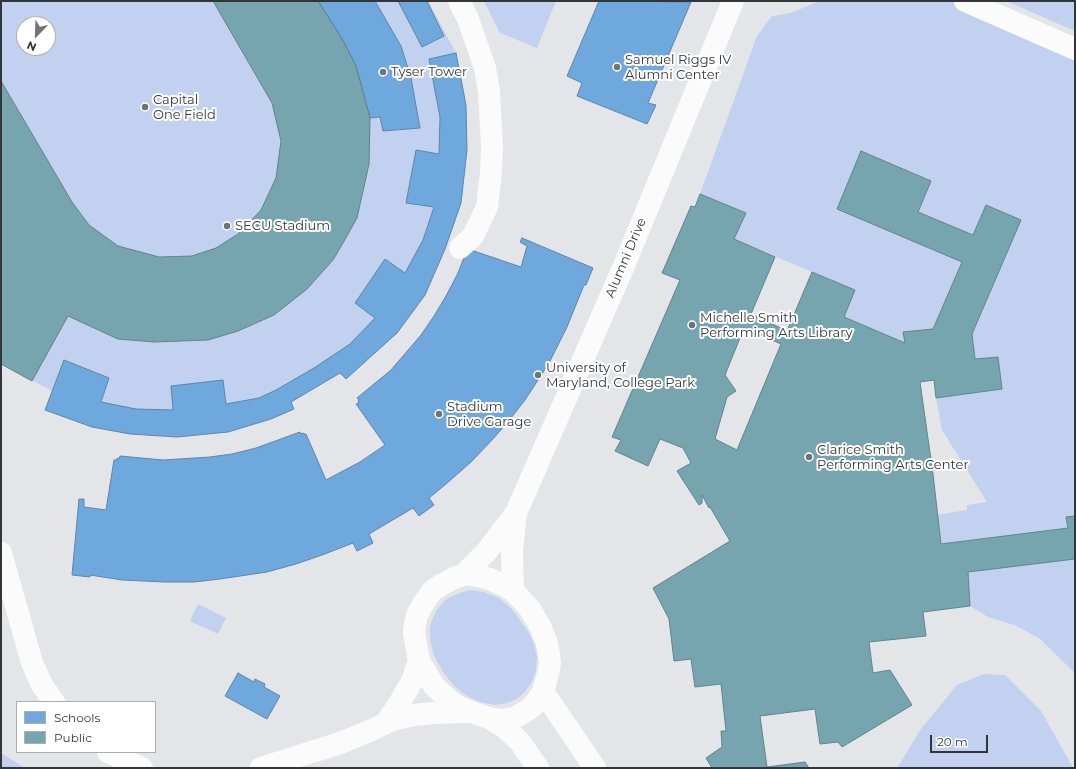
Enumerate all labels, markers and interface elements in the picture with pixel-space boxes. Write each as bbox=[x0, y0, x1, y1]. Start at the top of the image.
north arrow bbox=[16, 16, 56, 56]
text: N bbox=[25, 38, 39, 54]
place label: Samuel Riggs IV Alumni Center bbox=[625, 52, 731, 83]
marker: Samuel Riggs IV Alumni Center bbox=[612, 62, 622, 72]
place label: Tyser Tower bbox=[391, 64, 467, 80]
marker: Tyser Tower bbox=[378, 67, 388, 77]
place label: Capital One Field bbox=[153, 92, 216, 123]
marker: Capital One Field bbox=[140, 102, 150, 112]
street label: Alumni Drive bbox=[602, 216, 650, 300]
place label: SECU Stadium bbox=[235, 218, 330, 234]
marker: SECU Stadium bbox=[222, 221, 232, 231]
place label: Michelle Smith Performing Arts Library bbox=[700, 310, 852, 341]
marker: Michelle Smith Performing Arts Library bbox=[687, 320, 697, 330]
place label: University of Maryland, College Park bbox=[546, 360, 695, 391]
marker: University of Maryland, College Park bbox=[533, 370, 543, 380]
place label: Stadium Drive Garage bbox=[447, 399, 531, 430]
marker: Stadium Drive Garage bbox=[434, 409, 444, 419]
place label: Clarice Smith Performing Arts Center bbox=[817, 442, 969, 473]
marker: Clarice Smith Performing Arts Center bbox=[804, 452, 814, 462]
legend bbox=[16, 701, 156, 753]
text: Schools bbox=[54, 710, 100, 725]
scale bar bbox=[932, 727, 990, 753]
text: Public bbox=[54, 730, 92, 745]
text: 20 m bbox=[937, 734, 968, 749]

